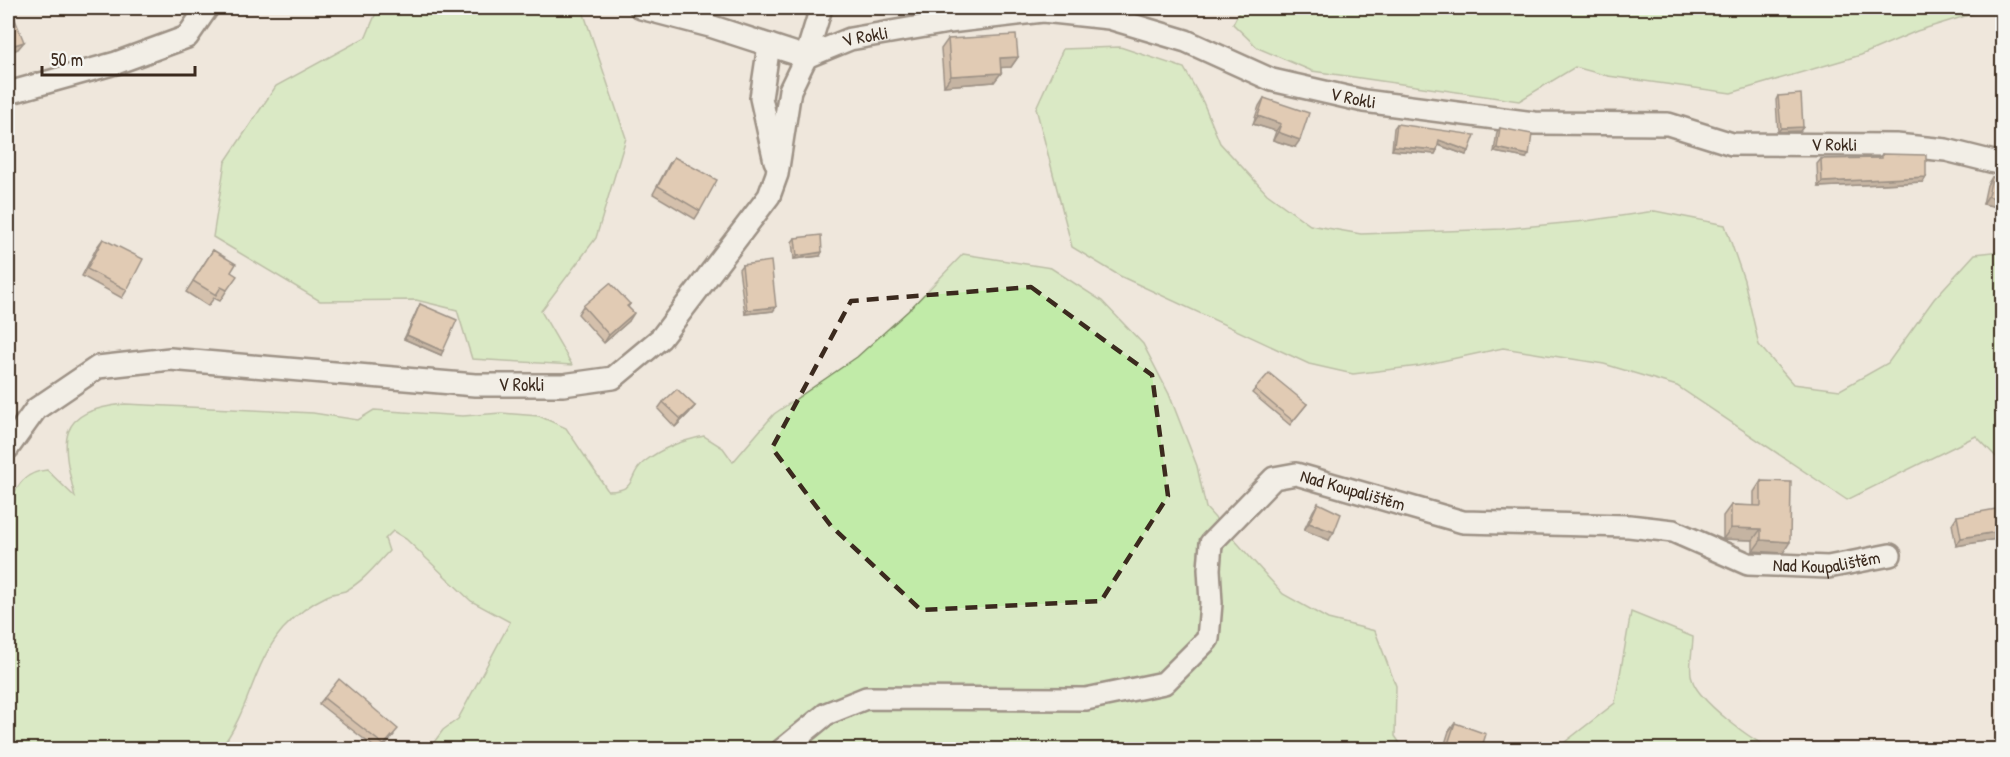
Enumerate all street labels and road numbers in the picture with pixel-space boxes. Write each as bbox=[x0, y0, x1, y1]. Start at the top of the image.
street label: V Rokli bbox=[838, 20, 890, 53]
street label: V Rokli bbox=[1328, 81, 1377, 114]
street label: V Rokli bbox=[1811, 131, 1857, 157]
street label: V Rokli bbox=[499, 372, 545, 397]
street label: Nad Koupalištěm bbox=[1298, 463, 1408, 517]
street label: Nad Koupalištěm bbox=[1773, 544, 1882, 579]

